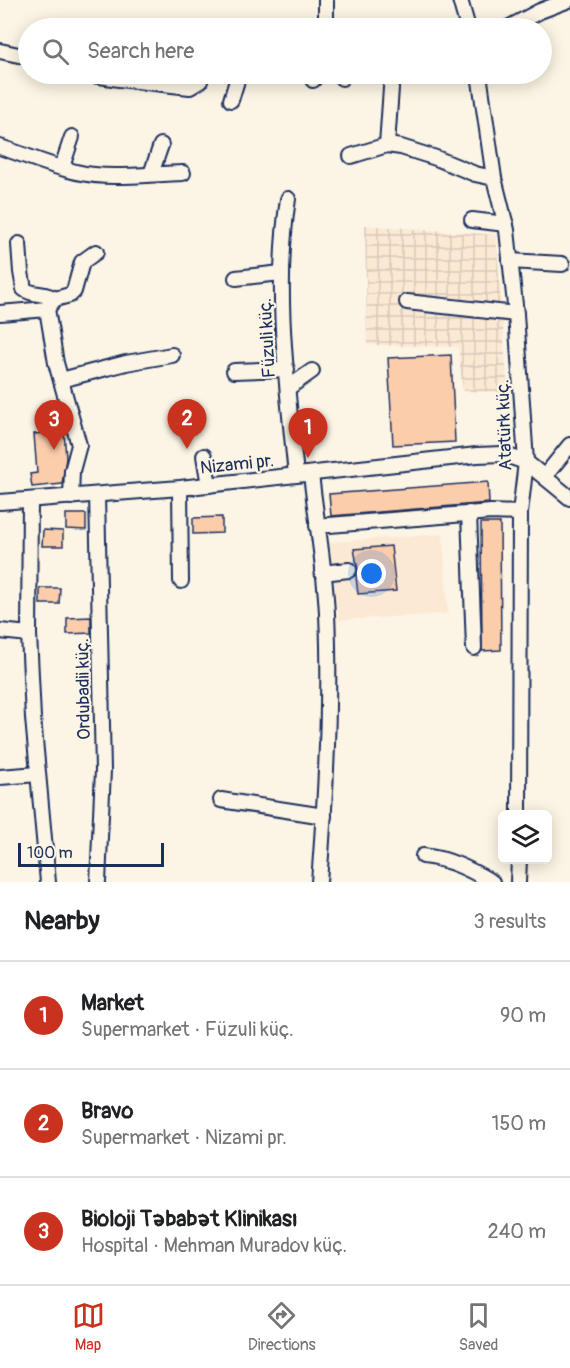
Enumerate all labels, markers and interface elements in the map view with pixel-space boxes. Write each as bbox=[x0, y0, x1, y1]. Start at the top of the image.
search box bbox=[18, 18, 552, 84]
icon: search bbox=[39, 35, 72, 68]
text: Search here bbox=[87, 37, 194, 65]
street label: Füzuli küç. bbox=[254, 297, 281, 379]
street label: Atatürk küç. bbox=[491, 379, 518, 471]
pin: 3 bbox=[34, 400, 74, 450]
pin: 2 bbox=[168, 400, 207, 449]
pin: 1 bbox=[288, 408, 328, 458]
street label: Nizami pr. bbox=[199, 449, 275, 480]
your location bbox=[357, 559, 386, 588]
street label: Ordubadii küç. bbox=[71, 638, 96, 740]
map controls bbox=[498, 810, 552, 864]
button: layers bbox=[498, 810, 552, 864]
scale bar bbox=[18, 840, 164, 868]
text: 100 m bbox=[27, 843, 73, 863]
text: Nearby bbox=[24, 905, 100, 937]
text: 3 results bbox=[474, 909, 546, 934]
text: Market bbox=[81, 989, 144, 1017]
text: 1 bbox=[40, 1003, 47, 1028]
text: 90 m bbox=[500, 1003, 546, 1028]
text: Supermarket · Füzuli küç. bbox=[81, 1017, 294, 1042]
text: Bravo bbox=[81, 1097, 133, 1125]
text: 2 bbox=[38, 1111, 49, 1136]
text: 150 m bbox=[492, 1111, 546, 1136]
text: Supermarket · Nizami pr. bbox=[81, 1125, 287, 1150]
text: Bioloji Təbabət Klinikası bbox=[81, 1205, 298, 1233]
text: 3 bbox=[38, 1219, 49, 1244]
text: 240 m bbox=[487, 1219, 546, 1244]
text: Hospital · Mehman Muradov küç. bbox=[81, 1233, 347, 1258]
tab: Map bbox=[72, 1299, 105, 1355]
tab: Directions bbox=[248, 1299, 316, 1355]
tab: Saved bbox=[459, 1299, 498, 1355]

